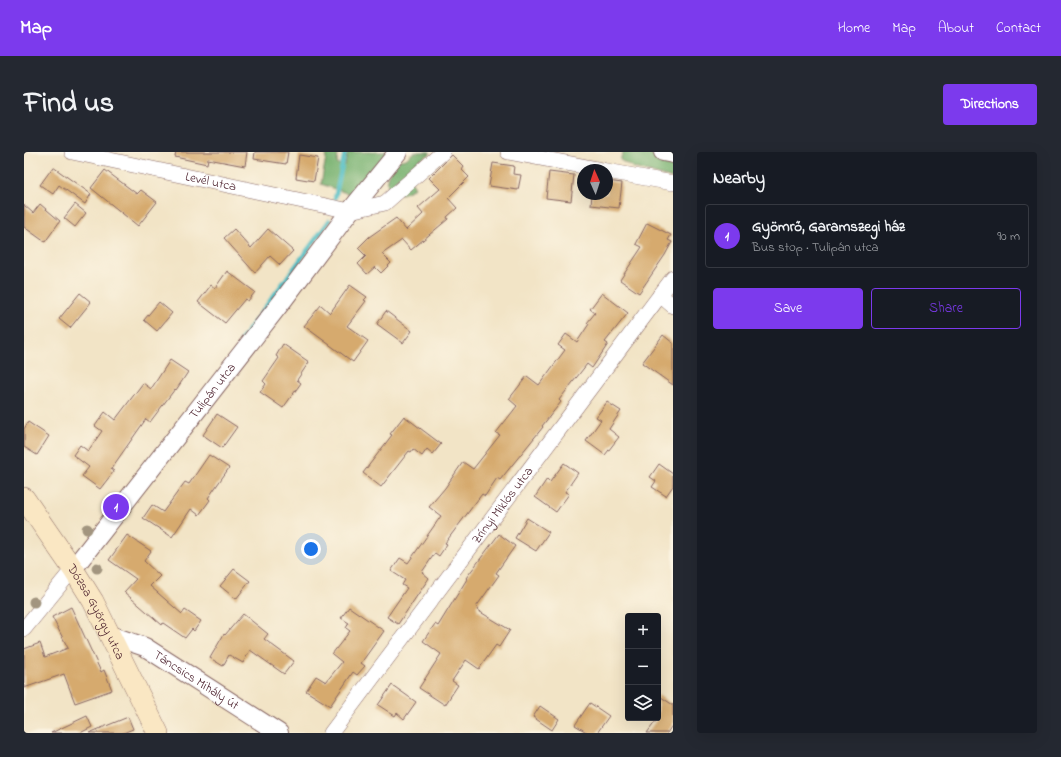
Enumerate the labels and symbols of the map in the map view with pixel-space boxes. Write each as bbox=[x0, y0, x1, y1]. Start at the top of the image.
north arrow bbox=[577, 164, 613, 200]
street label: Levél utca bbox=[184, 167, 238, 196]
street label: Tulipán utca bbox=[184, 359, 240, 423]
street label: Zrínyi Miklós utca bbox=[467, 463, 538, 548]
pin: 1 bbox=[103, 492, 129, 522]
your location bbox=[301, 539, 321, 559]
street label: Dózsa György utca bbox=[62, 559, 130, 663]
street label: Táncsics Mihály út bbox=[150, 645, 243, 715]

